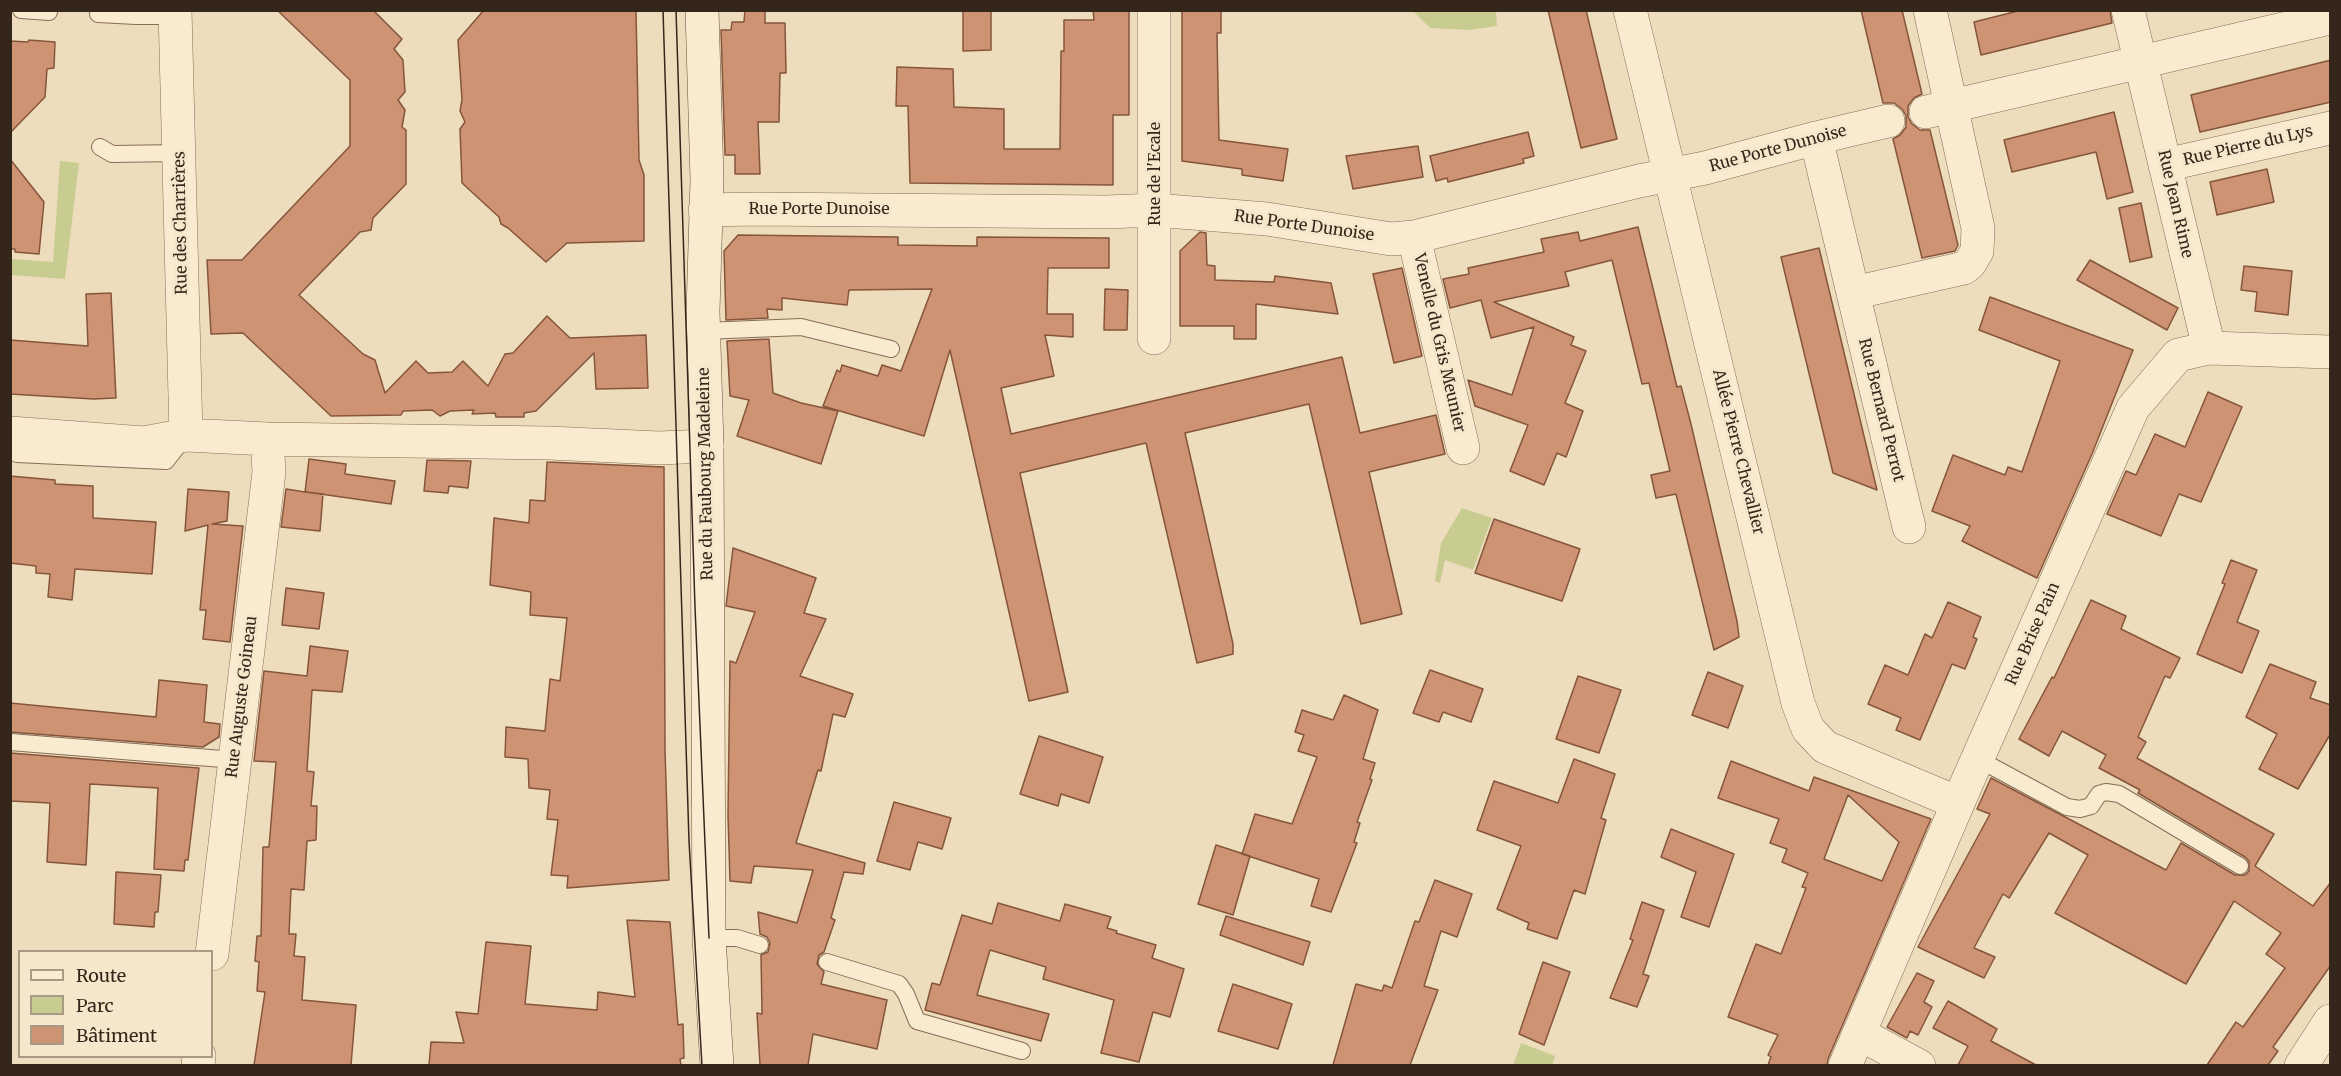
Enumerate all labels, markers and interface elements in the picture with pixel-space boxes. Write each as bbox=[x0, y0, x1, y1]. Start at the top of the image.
street label: Rue Porte Dunoise bbox=[1707, 121, 1849, 177]
street label: Rue de l'Ecale bbox=[1145, 122, 1165, 226]
street label: Rue Pierre du Lys bbox=[2181, 122, 2315, 170]
street label: Rue Jean Rime bbox=[2153, 148, 2197, 260]
street label: Rue des Charrières bbox=[170, 151, 192, 295]
street label: Rue Porte Dunoise bbox=[748, 199, 890, 219]
street label: Rue Porte Dunoise bbox=[1233, 207, 1375, 245]
street label: Venelle du Gris Meunier bbox=[1409, 252, 1469, 434]
street label: Rue Bernard Perrot bbox=[1854, 336, 1908, 484]
street label: Rue du Faubourg Madeleine bbox=[695, 367, 717, 581]
street label: Allée Pierre Chevallier bbox=[1708, 367, 1768, 537]
street label: Rue Brise Pain bbox=[2002, 580, 2064, 688]
street label: Rue Auguste Goineau bbox=[223, 615, 261, 779]
legend bbox=[18, 950, 213, 1058]
text: Route bbox=[76, 964, 126, 987]
text: Parc bbox=[76, 994, 114, 1017]
text: Bâtiment bbox=[76, 1024, 157, 1047]

